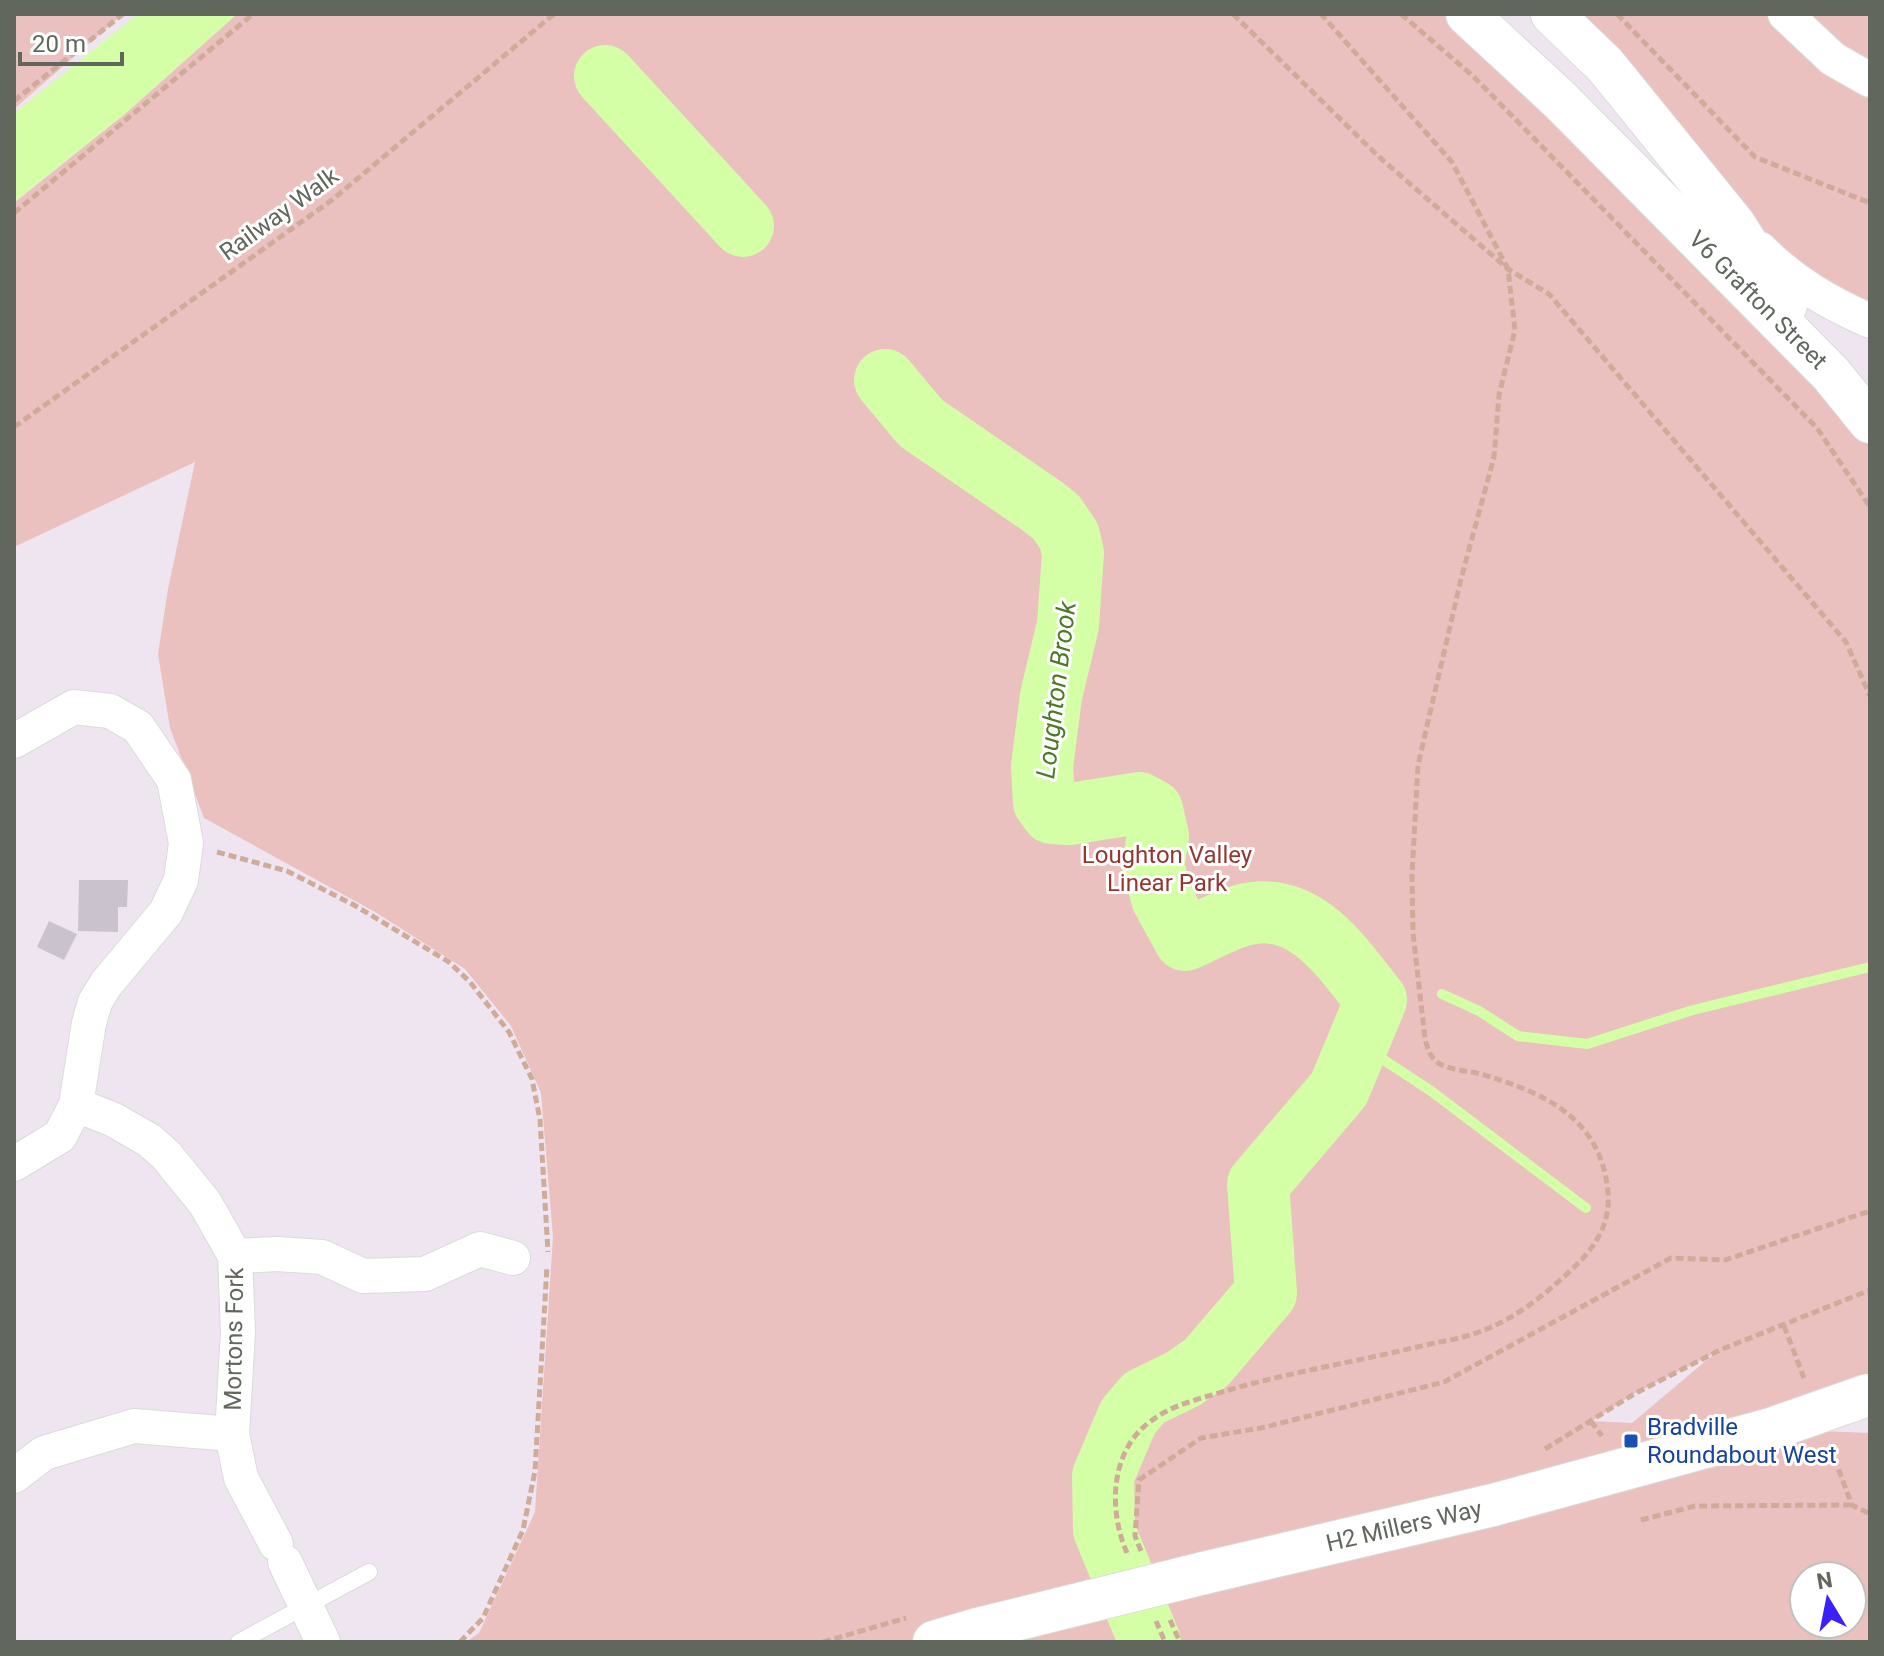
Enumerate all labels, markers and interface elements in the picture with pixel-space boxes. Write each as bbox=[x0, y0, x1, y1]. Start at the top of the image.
scale bar bbox=[20, 16, 122, 66]
text: 20 m bbox=[32, 30, 86, 58]
street label: Railway Walk bbox=[214, 161, 344, 266]
street label: V6 Grafton Street bbox=[1683, 225, 1833, 375]
water label: Loughton Brook bbox=[1030, 599, 1082, 780]
park label: Loughton Valley Linear Park bbox=[1082, 841, 1253, 897]
street label: Mortons Fork bbox=[219, 1266, 249, 1411]
place label: Bradville Roundabout West bbox=[1647, 1413, 1837, 1469]
marker: Bradville Roundabout West bbox=[1622, 1432, 1640, 1450]
street label: H2 Millers Way bbox=[1323, 1494, 1485, 1558]
north arrow bbox=[1788, 1560, 1868, 1640]
text: N bbox=[1815, 1567, 1834, 1594]

